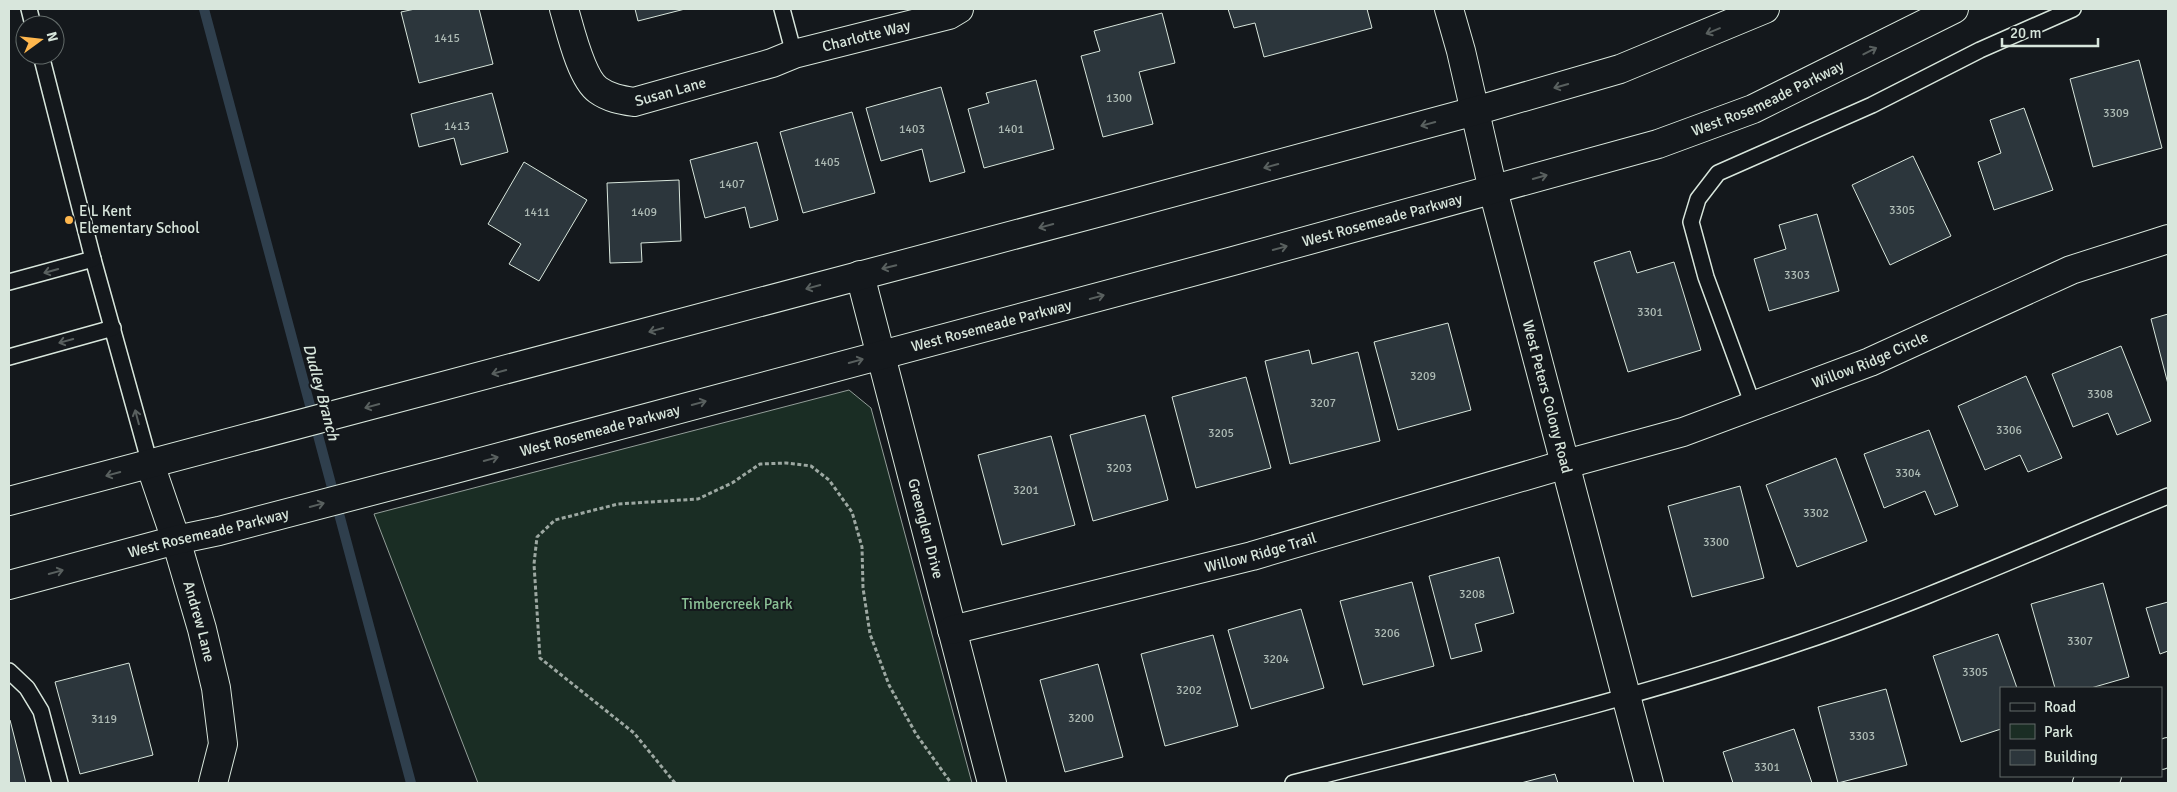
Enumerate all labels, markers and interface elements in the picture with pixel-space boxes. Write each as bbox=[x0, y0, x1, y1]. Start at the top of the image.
north arrow bbox=[15, 15, 65, 65]
scale bar bbox=[2002, 15, 2098, 47]
street label: Charlotte Way bbox=[820, 16, 912, 56]
text: 20 m bbox=[2010, 24, 2041, 42]
one-way arrow bbox=[1706, 26, 1721, 36]
text: N bbox=[43, 30, 62, 44]
house number: 1415 bbox=[434, 31, 460, 46]
one-way arrow bbox=[1862, 45, 1877, 55]
street label: West Rosemeade Parkway bbox=[1689, 56, 1847, 140]
street label: Susan Lane bbox=[633, 73, 708, 110]
one-way arrow bbox=[1553, 82, 1569, 92]
house number: 1300 bbox=[1106, 91, 1132, 106]
house number: 3309 bbox=[2103, 106, 2129, 121]
house number: 1413 bbox=[444, 119, 470, 134]
one-way arrow bbox=[1420, 119, 1436, 129]
house number: 1403 bbox=[899, 122, 925, 137]
house number: 1401 bbox=[998, 122, 1024, 137]
house number: 1405 bbox=[814, 155, 840, 170]
one-way arrow bbox=[1263, 162, 1279, 171]
one-way arrow bbox=[1531, 172, 1547, 181]
house number: 1407 bbox=[719, 177, 745, 192]
street label: West Rosemeade Parkway bbox=[1300, 189, 1464, 251]
place label: E L Kent Elementary School bbox=[79, 202, 200, 237]
house number: 3305 bbox=[1889, 203, 1915, 218]
house number: 1411 bbox=[524, 205, 550, 220]
house number: 1409 bbox=[631, 205, 657, 220]
marker: E L Kent Elementary School bbox=[63, 214, 75, 226]
one-way arrow bbox=[1038, 222, 1054, 232]
one-way arrow bbox=[1271, 243, 1287, 253]
one-way arrow bbox=[881, 263, 897, 273]
one-way arrow bbox=[44, 266, 60, 276]
house number: 3303 bbox=[1784, 268, 1810, 283]
one-way arrow bbox=[805, 283, 821, 293]
one-way arrow bbox=[1089, 292, 1105, 301]
street label: West Rosemeade Parkway bbox=[909, 296, 1073, 356]
house number: 3301 bbox=[1637, 305, 1663, 320]
street label: West Peters Colony Road bbox=[1519, 318, 1576, 475]
one-way arrow bbox=[648, 325, 664, 335]
street label: Willow Ridge Circle bbox=[1809, 328, 1931, 392]
one-way arrow bbox=[58, 337, 74, 346]
water label: Dudley Branch bbox=[299, 342, 344, 444]
one-way arrow bbox=[847, 356, 863, 366]
one-way arrow bbox=[492, 368, 508, 377]
house number: 3209 bbox=[1410, 369, 1436, 384]
house number: 3308 bbox=[2087, 387, 2113, 402]
house number: 3207 bbox=[1310, 396, 1336, 411]
one-way arrow bbox=[690, 398, 706, 408]
street label: West Rosemeade Parkway bbox=[518, 400, 682, 460]
one-way arrow bbox=[364, 402, 380, 411]
one-way arrow bbox=[132, 409, 141, 425]
house number: 3306 bbox=[1996, 423, 2022, 438]
house number: 3205 bbox=[1208, 426, 1234, 441]
one-way arrow bbox=[482, 454, 498, 463]
house number: 3203 bbox=[1106, 461, 1132, 476]
house number: 3304 bbox=[1895, 466, 1921, 481]
one-way arrow bbox=[106, 469, 122, 479]
street label: Greenglen Drive bbox=[904, 477, 948, 581]
house number: 3201 bbox=[1013, 483, 1039, 498]
one-way arrow bbox=[308, 499, 324, 509]
street label: West Rosemeade Parkway bbox=[126, 504, 291, 562]
house number: 3302 bbox=[1803, 506, 1829, 521]
street label: Willow Ridge Trail bbox=[1203, 529, 1318, 576]
house number: 3300 bbox=[1703, 535, 1729, 550]
one-way arrow bbox=[47, 567, 63, 576]
street label: Andrew Lane bbox=[179, 579, 218, 664]
house number: 3208 bbox=[1459, 587, 1485, 602]
park label: Timbercreek Park bbox=[681, 595, 793, 613]
house number: 3206 bbox=[1374, 626, 1400, 641]
house number: 3307 bbox=[2067, 634, 2093, 649]
house number: 3204 bbox=[1263, 652, 1289, 667]
house number: 3305 bbox=[1962, 665, 1988, 680]
house number: 3202 bbox=[1176, 683, 1202, 698]
legend bbox=[2000, 687, 2162, 777]
text: Road bbox=[2044, 698, 2076, 716]
house number: 3200 bbox=[1068, 711, 1094, 726]
house number: 3119 bbox=[91, 712, 117, 727]
text: Park bbox=[2044, 723, 2073, 741]
house number: 3303 bbox=[1849, 729, 1875, 744]
text: Building bbox=[2044, 748, 2098, 766]
house number: 3301 bbox=[1754, 760, 1780, 775]

